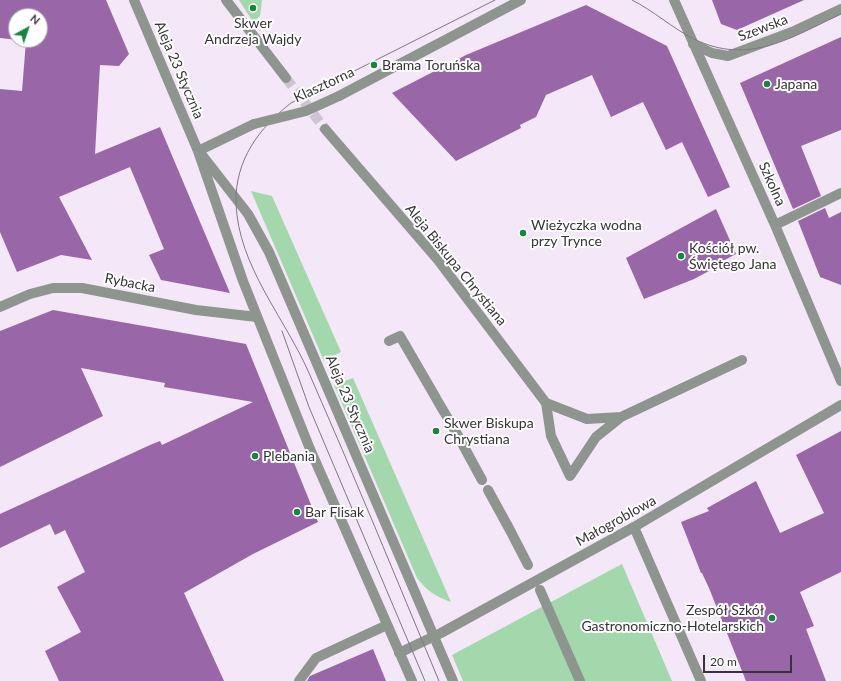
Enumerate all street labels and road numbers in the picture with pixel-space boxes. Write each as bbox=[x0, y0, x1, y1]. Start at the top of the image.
street label: Szewska bbox=[736, 11, 790, 45]
street label: Aleja 23 Stycznia bbox=[151, 19, 207, 121]
street label: Klasztorna bbox=[291, 64, 357, 106]
street label: Szkolna bbox=[755, 159, 789, 209]
street label: Aleja Biskupa Chrystiana bbox=[402, 201, 510, 329]
street label: Rybacka bbox=[103, 270, 157, 296]
street label: Aleja 23 Stycznia bbox=[322, 353, 378, 455]
street label: Małogroblowa bbox=[573, 492, 659, 550]

